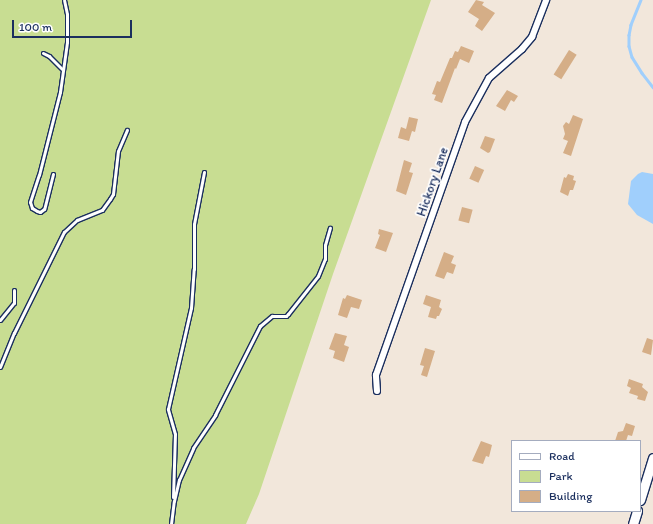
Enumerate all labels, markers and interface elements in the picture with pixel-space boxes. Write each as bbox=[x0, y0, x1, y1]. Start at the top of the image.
scale bar bbox=[14, 12, 134, 38]
text: 100 m bbox=[19, 20, 52, 34]
street label: Hickory Lane bbox=[414, 145, 452, 219]
legend bbox=[511, 440, 641, 512]
text: Road bbox=[549, 449, 575, 463]
text: Park bbox=[549, 469, 573, 483]
text: Building bbox=[549, 489, 592, 503]

